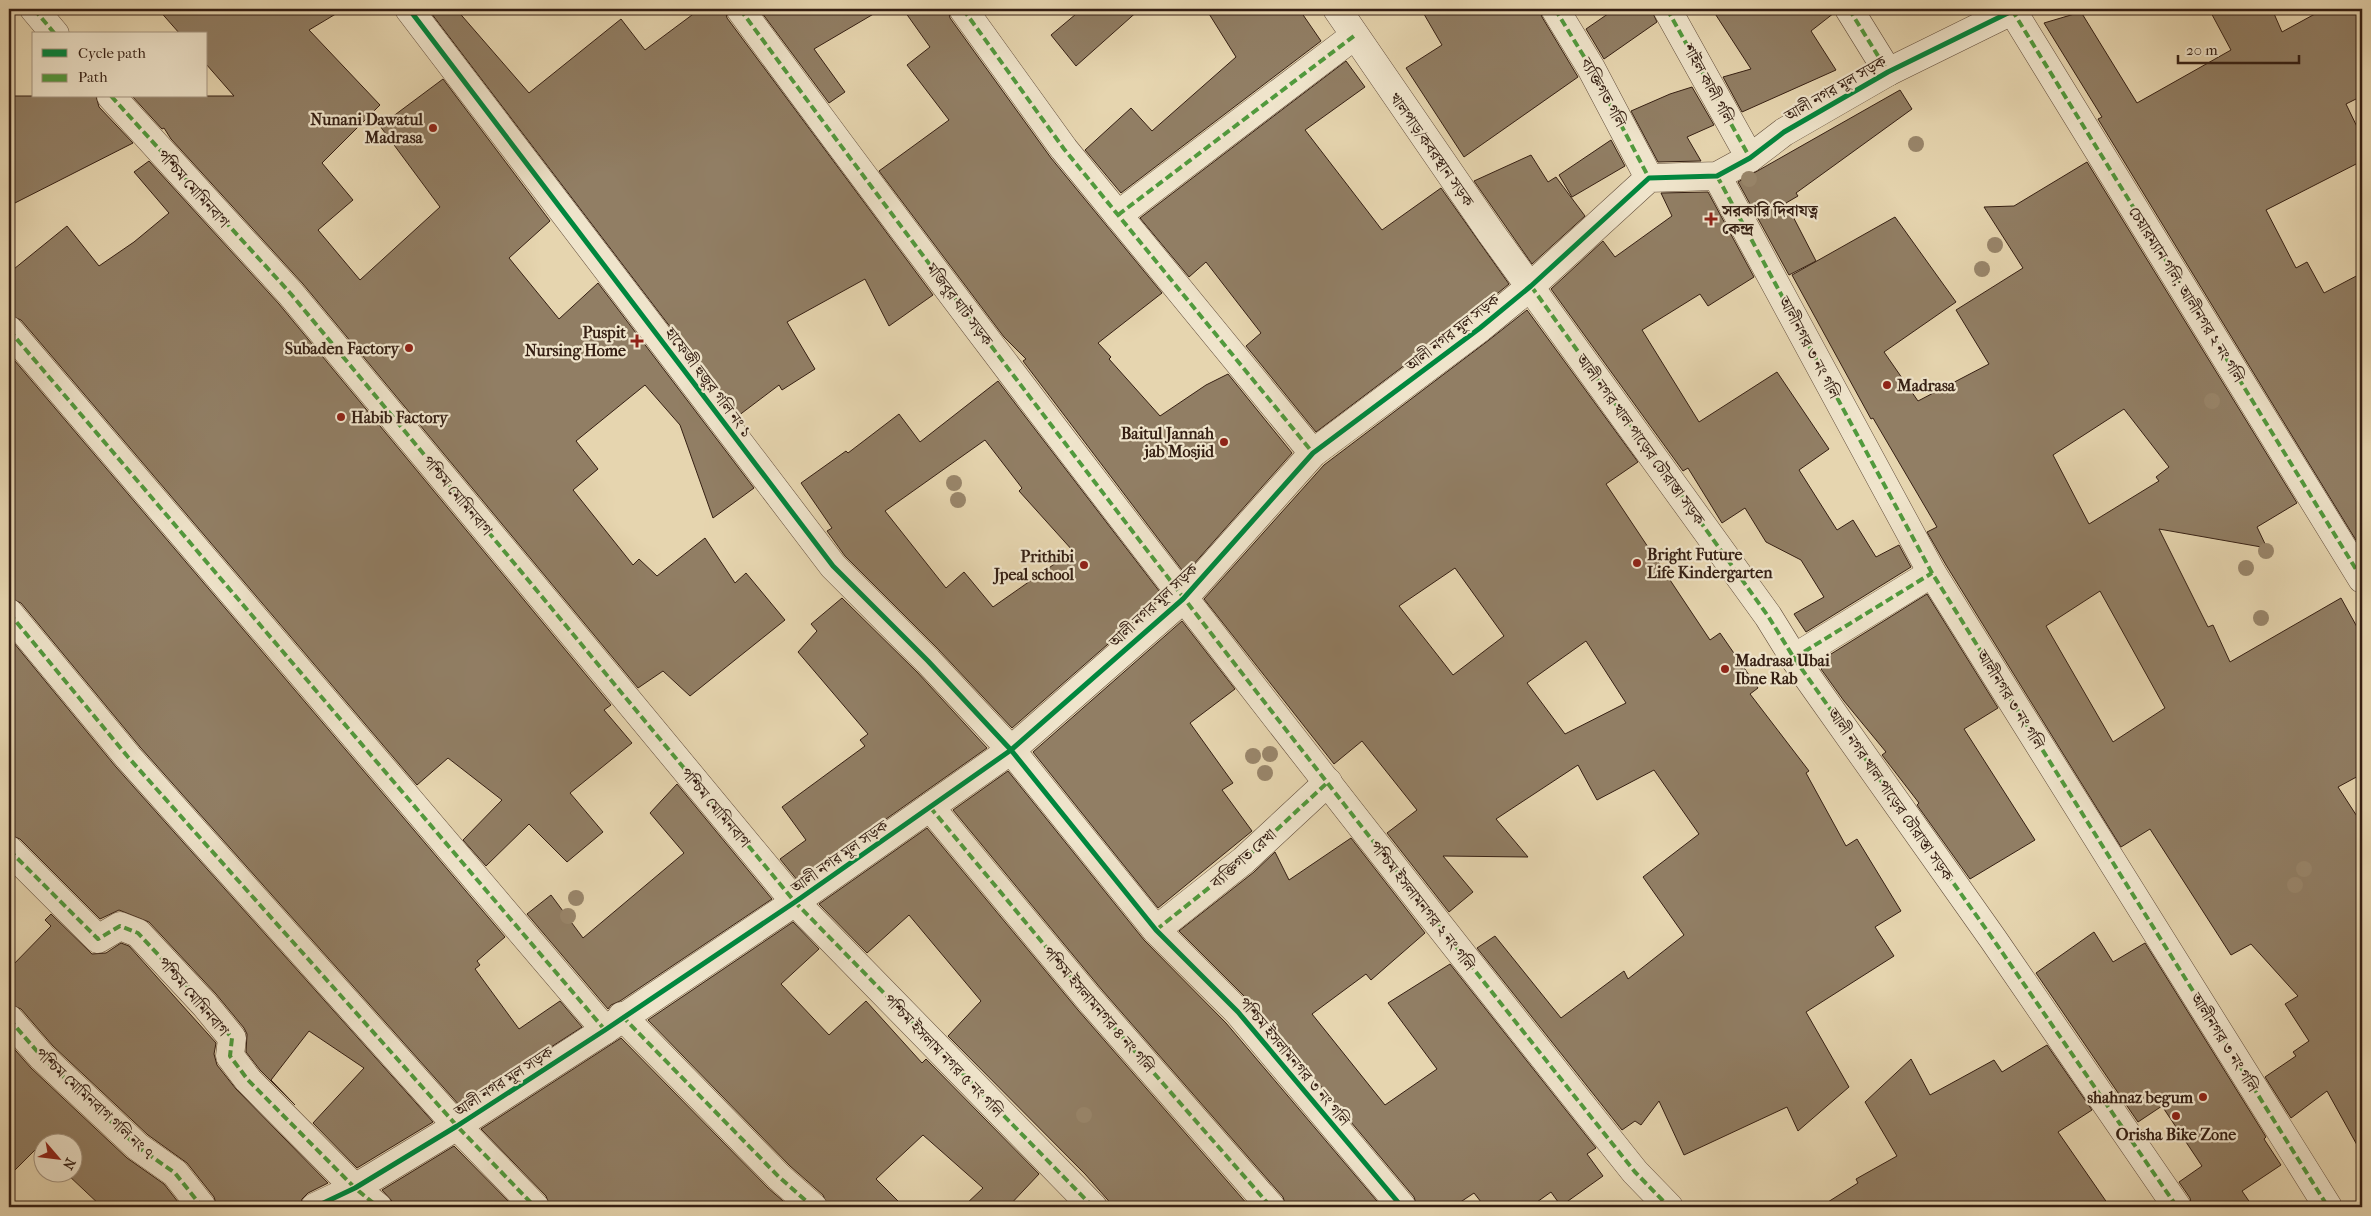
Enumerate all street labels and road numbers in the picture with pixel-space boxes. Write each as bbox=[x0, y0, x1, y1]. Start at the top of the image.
street label: শাইল কালী গলি bbox=[1678, 39, 1740, 127]
street label: আলী নগর মূল সড়ক bbox=[1780, 51, 1891, 127]
street label: ব্যক্তিগত গলি bbox=[1576, 53, 1631, 131]
street label: খালপাড়/কবরস্থান সড়ক bbox=[1385, 89, 1478, 211]
street label: পশ্চিম মোমিনবাগ bbox=[154, 145, 234, 232]
street label: চেয়ারম্যান গলি; আলীনগর ২ নং গলি bbox=[2125, 203, 2249, 386]
street label: মজিবুর ঘাট সড়ক bbox=[921, 258, 997, 350]
street label: আলী নগর মূল সড়ক bbox=[1401, 289, 1505, 377]
street label: আলীনগর ৩ নং গলি bbox=[1774, 292, 1845, 403]
street label: হাফেজী হুজুর গলি নং ১ bbox=[660, 323, 756, 441]
street label: আলী নগর খাল পাড়ের চৌরাস্তা সড়ক bbox=[1572, 349, 1709, 529]
street label: পশ্চিম মোমিনবাগ bbox=[419, 451, 497, 539]
street label: আলী নগর মূল সড়ক bbox=[1104, 559, 1203, 653]
street label: আলীনগর ৩ নং গলি bbox=[1972, 645, 2049, 753]
street label: আলী নগর খাল পাড়ের চৌরাস্তা সড়ক bbox=[1823, 703, 1958, 885]
street label: পশ্চিম মোমিনবাগ bbox=[677, 763, 755, 851]
street label: আলী নগর মূল সড়ক bbox=[786, 815, 893, 899]
street label: ব্যক্তিগত রেখা bbox=[1206, 825, 1280, 893]
street label: পশ্চিম ইসলামনগর ২ নং গলি bbox=[1366, 836, 1481, 975]
street label: পশ্চিম ইসলামনগর ৪ নং গলি bbox=[1039, 942, 1160, 1077]
street label: পশ্চিম মোমিনবাগ bbox=[154, 953, 233, 1040]
street label: আলীনগর ৩ নং গলি bbox=[2186, 988, 2263, 1096]
street label: পশ্চিম ইসলাম নগর ৫ নং গলি bbox=[880, 989, 1009, 1122]
street label: পশ্চিম ইসলামনগর ৩ নং গলি bbox=[1235, 993, 1355, 1130]
street label: আলী নগর মূল সড়ক bbox=[449, 1042, 558, 1122]
street label: পশ্চিম মোমিনবাগ গলি নং ৭ bbox=[32, 1044, 158, 1163]

